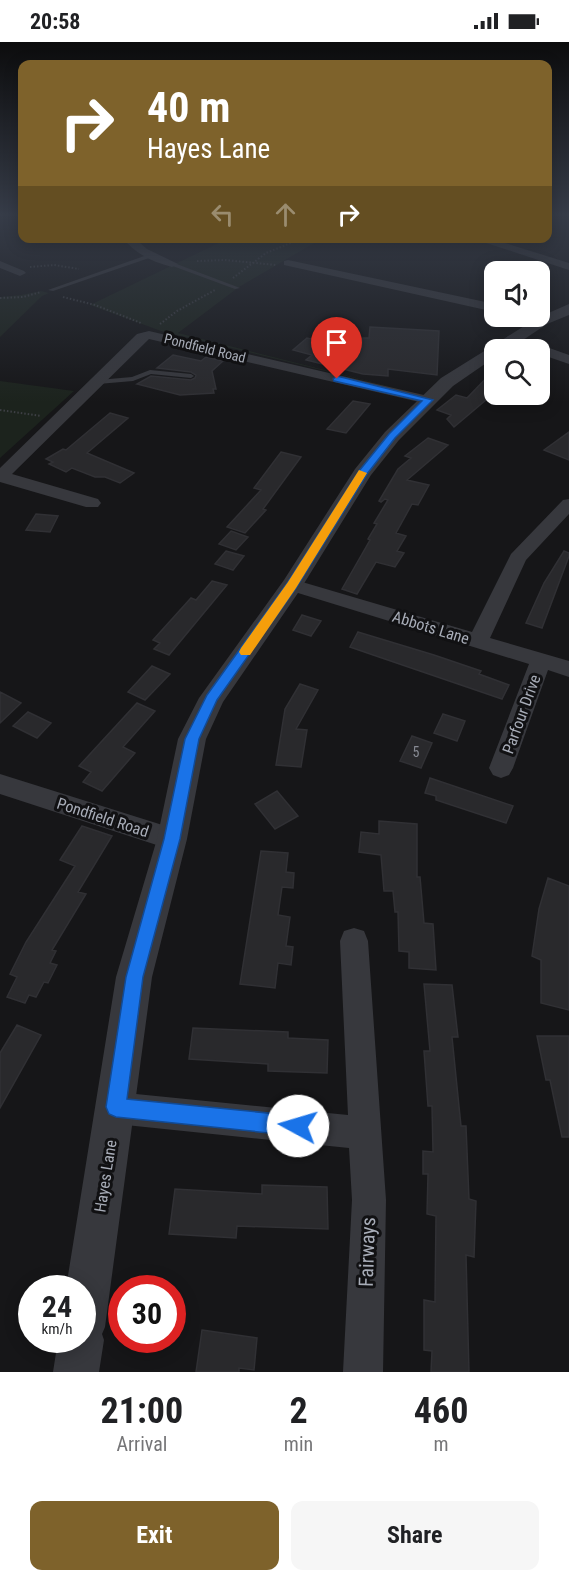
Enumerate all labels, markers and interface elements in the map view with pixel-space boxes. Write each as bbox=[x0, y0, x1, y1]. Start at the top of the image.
text: 20:58 bbox=[30, 9, 81, 34]
text: 40 m bbox=[147, 83, 230, 132]
icon: right bbox=[48, 84, 126, 162]
text: Hayes Lane bbox=[147, 133, 270, 165]
icon: left bbox=[206, 198, 239, 231]
icon: ahead bbox=[269, 198, 302, 231]
icon: right bbox=[332, 198, 365, 231]
map controls bbox=[484, 261, 550, 405]
button: sound bbox=[484, 261, 550, 327]
pin bbox=[311, 317, 362, 379]
icon: arrive bbox=[320, 326, 353, 359]
street label: Pondfield Road bbox=[163, 330, 247, 366]
button: search bbox=[484, 339, 550, 405]
street label: Abbots Lane bbox=[390, 607, 472, 648]
street label: Parfour Drive bbox=[498, 672, 545, 756]
house number: 5 bbox=[413, 744, 420, 760]
street label: Pondfield Road bbox=[55, 794, 151, 841]
position arrow bbox=[266, 1094, 330, 1158]
street label: Hayes Lane bbox=[90, 1139, 121, 1214]
street label: Fairways bbox=[354, 1217, 380, 1287]
speed limit sign: 30 bbox=[108, 1275, 186, 1353]
text: 24 bbox=[42, 1289, 72, 1324]
text: km/h bbox=[42, 1320, 72, 1338]
text: 21:00 bbox=[101, 1390, 183, 1432]
text: 2 bbox=[289, 1390, 308, 1432]
text: 460 bbox=[414, 1390, 468, 1432]
text: Arrival bbox=[116, 1432, 167, 1456]
text: min bbox=[284, 1432, 313, 1456]
text: m bbox=[434, 1432, 449, 1456]
button: Exit bbox=[30, 1501, 279, 1570]
button: Share bbox=[291, 1501, 539, 1570]

